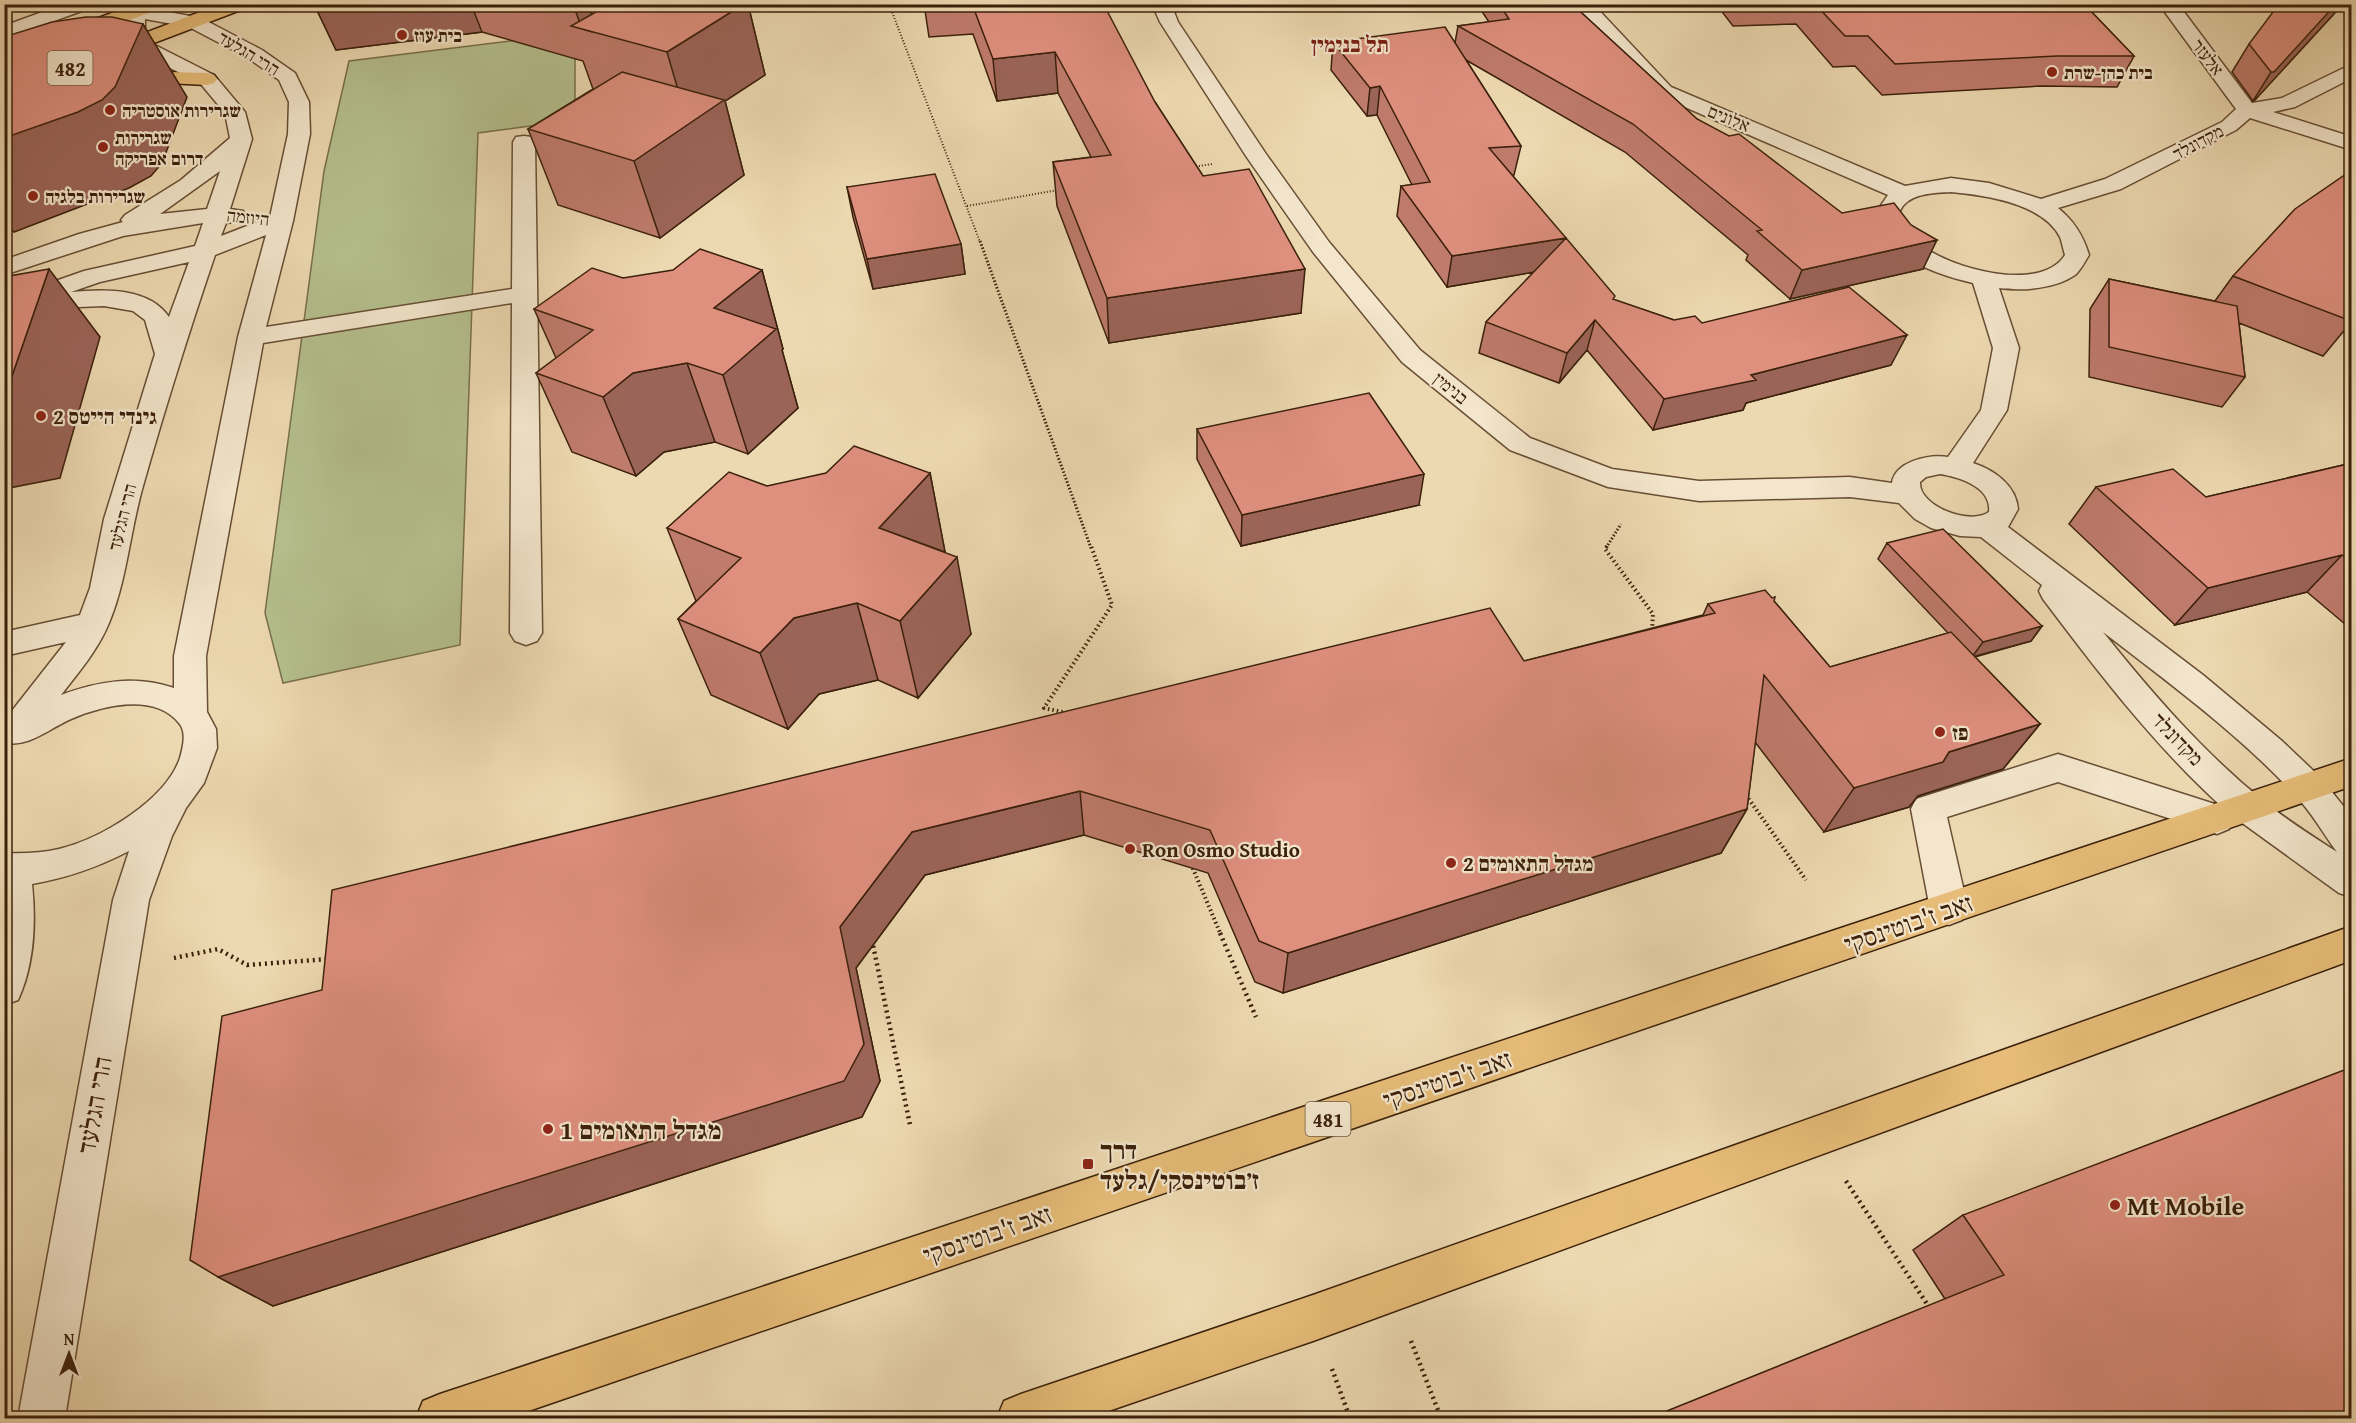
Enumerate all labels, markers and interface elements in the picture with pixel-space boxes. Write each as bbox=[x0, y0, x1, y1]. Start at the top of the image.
place label: בית עוז bbox=[414, 22, 462, 49]
street label: הרי הגלעד bbox=[213, 24, 285, 82]
marker: בית עוז bbox=[395, 28, 409, 42]
district label: תל בנימין bbox=[1311, 28, 1389, 60]
street label: אלעזר bbox=[2185, 33, 2231, 81]
road number: 482 bbox=[48, 51, 92, 85]
place label: בית כהן-שרת bbox=[2064, 59, 2153, 86]
marker: בית כהן-שרת bbox=[2045, 65, 2059, 79]
place label: שגרירות אוסטריה bbox=[122, 97, 241, 124]
street label: אלונים bbox=[1704, 97, 1754, 139]
marker: שגרירות אוסטריה bbox=[103, 103, 117, 117]
street label: מקדונלד bbox=[2168, 117, 2228, 167]
place label: שגרירות דרום אפריקה bbox=[115, 124, 203, 172]
marker: שגרירות דרום אפריקה bbox=[96, 140, 110, 154]
place label: שגרירות בלגיה bbox=[45, 183, 146, 210]
marker: שגרירות בלגיה bbox=[26, 189, 40, 203]
street label: היוזמה bbox=[225, 201, 271, 233]
street label: בנימין bbox=[1428, 365, 1475, 411]
place label: גינדי הייטס 2 bbox=[53, 401, 157, 432]
marker: גינדי הייטס 2 bbox=[34, 409, 48, 423]
street label: הרי הגלעד bbox=[101, 481, 143, 553]
street label: מקדונלד bbox=[2145, 705, 2211, 773]
place label: פז bbox=[1952, 717, 1969, 748]
marker: פז bbox=[1933, 725, 1947, 739]
place label: Ron Osmo Studio bbox=[1142, 834, 1300, 865]
marker: Ron Osmo Studio bbox=[1123, 842, 1137, 856]
place label: מגדל התאומים 2 bbox=[1463, 848, 1593, 879]
marker: מגדל התאומים 2 bbox=[1444, 856, 1458, 870]
street label: זאב ז'בוטינסקי bbox=[1838, 883, 1978, 963]
street label: זאב ז'בוטינסקי bbox=[1377, 1039, 1517, 1119]
street label: הרי הגלעד bbox=[66, 1053, 122, 1157]
road number: 481 bbox=[1306, 1102, 1350, 1136]
place label: מגדל התאומים 1 bbox=[560, 1110, 722, 1149]
marker: מגדל התאומים 1 bbox=[541, 1122, 555, 1136]
place label: דרך ז׳בוטינסקי/גלעד bbox=[1100, 1130, 1259, 1199]
marker: דרך ז׳בוטינסקי/גלעד bbox=[1081, 1157, 1095, 1171]
place label: Mt Mobile bbox=[2127, 1186, 2244, 1225]
street label: זאב ז'בוטינסקי bbox=[917, 1194, 1057, 1274]
marker: Mt Mobile bbox=[2108, 1198, 2122, 1212]
north arrow bbox=[39, 1324, 99, 1384]
text: N bbox=[64, 1327, 75, 1351]

